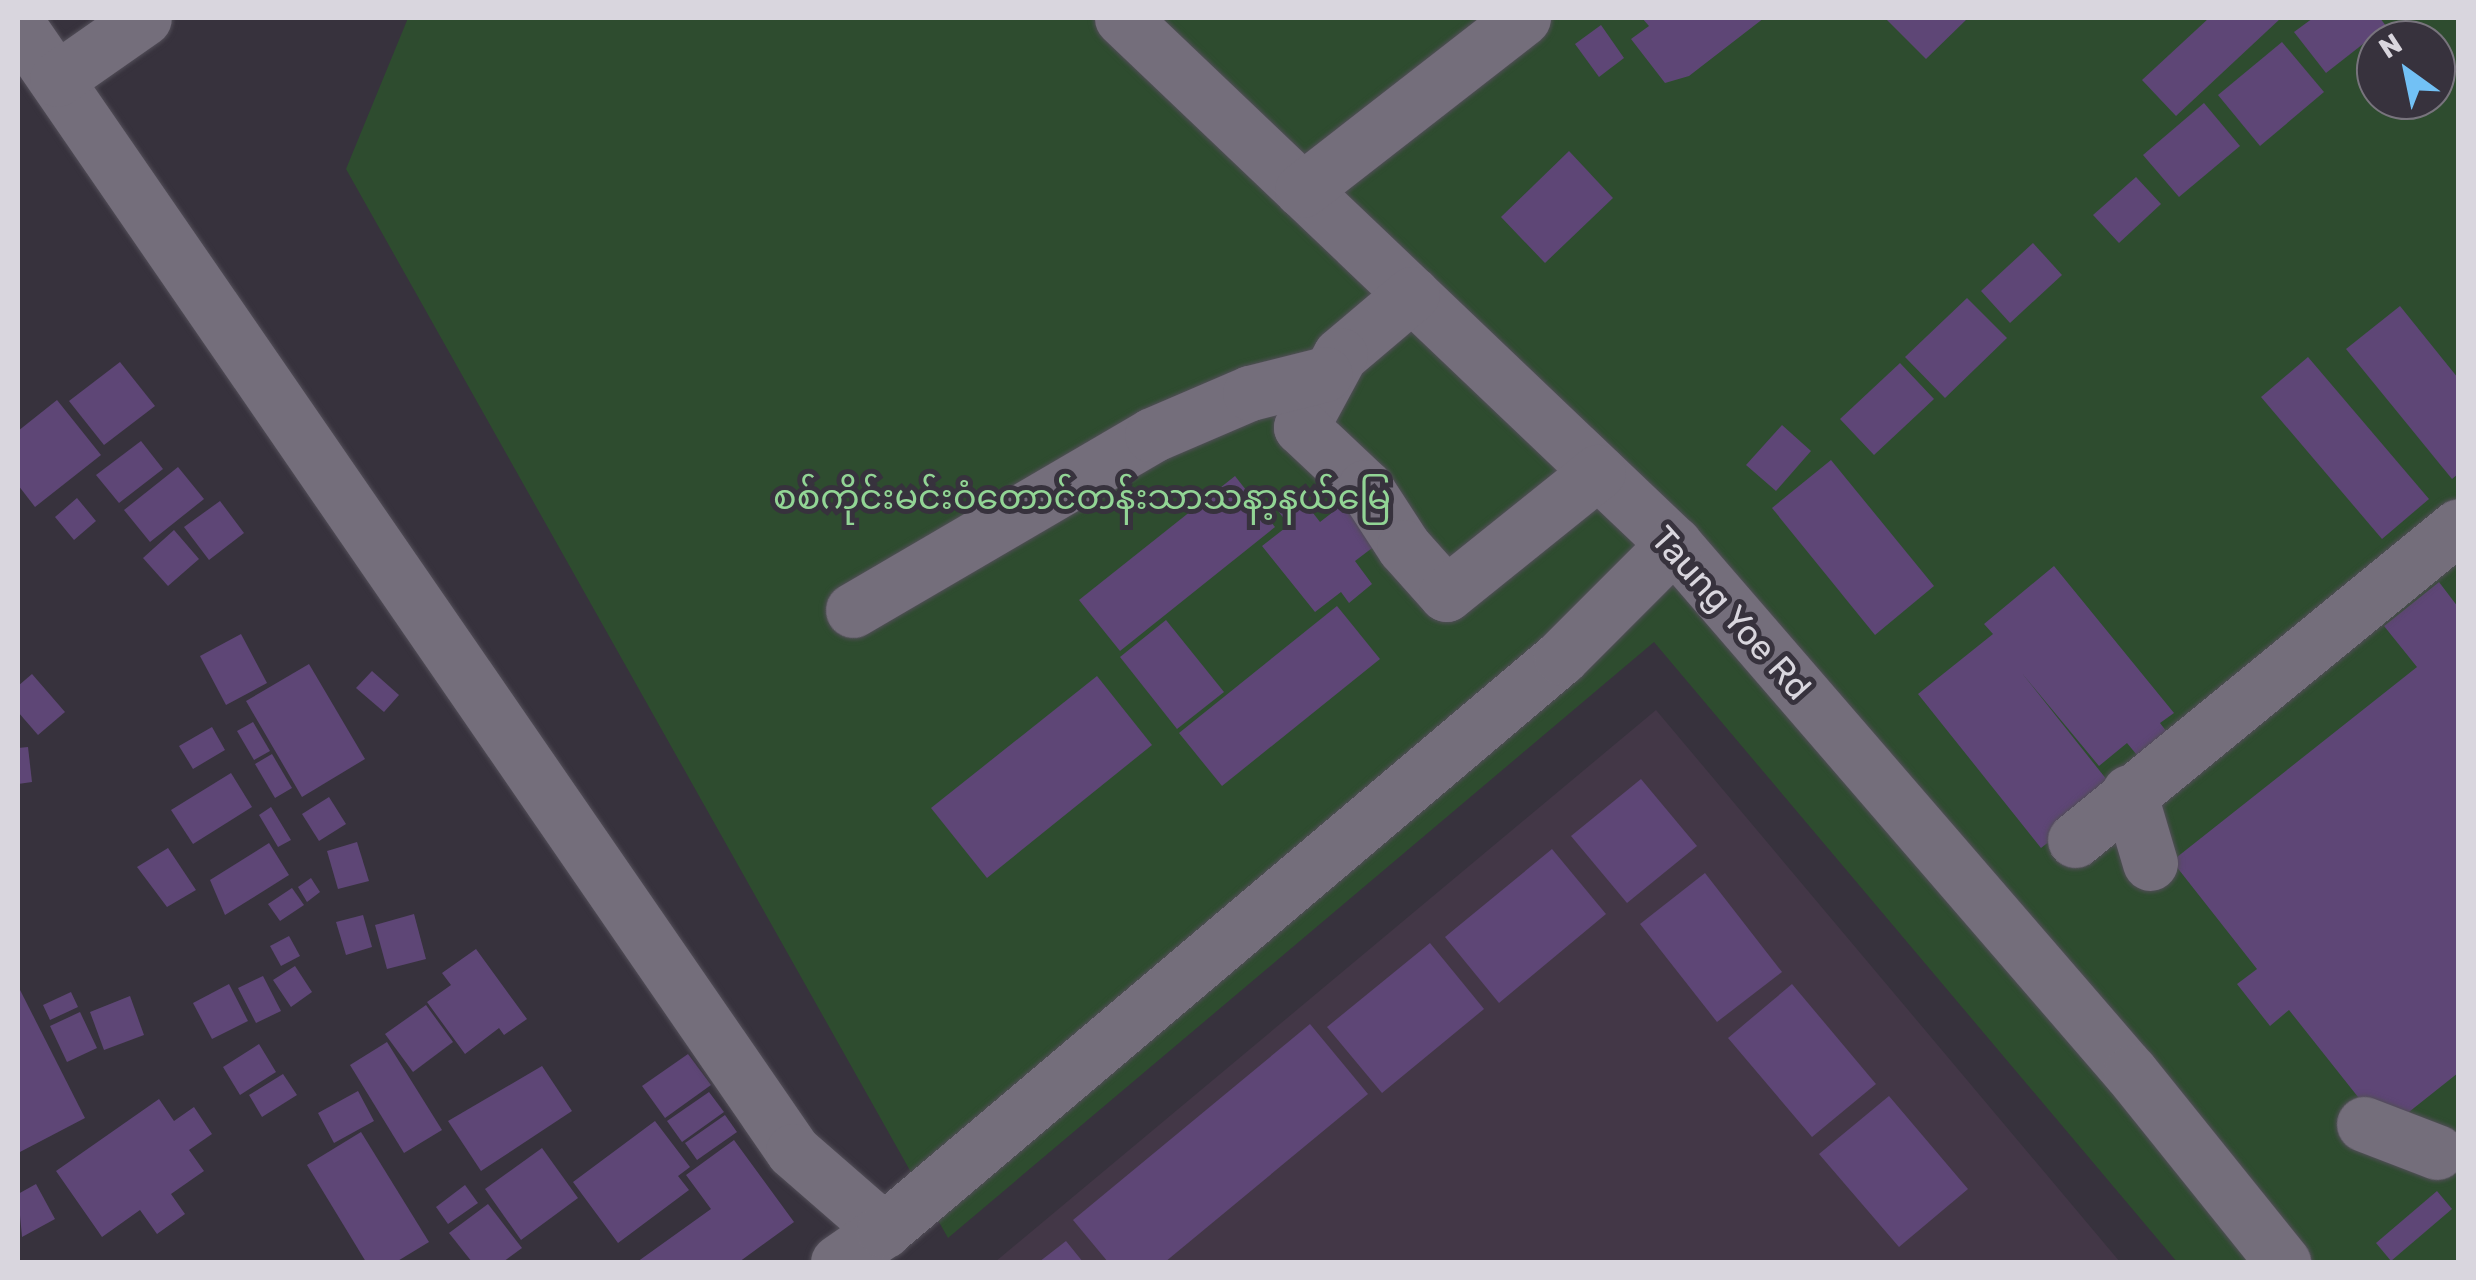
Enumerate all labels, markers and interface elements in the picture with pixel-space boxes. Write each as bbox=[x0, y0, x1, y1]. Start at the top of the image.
north arrow bbox=[2356, 20, 2456, 120]
text: N bbox=[2373, 27, 2408, 65]
park label: စစ်ကိုင်းမင်းဝံတောင်တန်းသာသနာ့နယ်မြေ bbox=[773, 476, 1391, 518]
street label: Taung Yoe Rd bbox=[1642, 517, 1820, 709]

